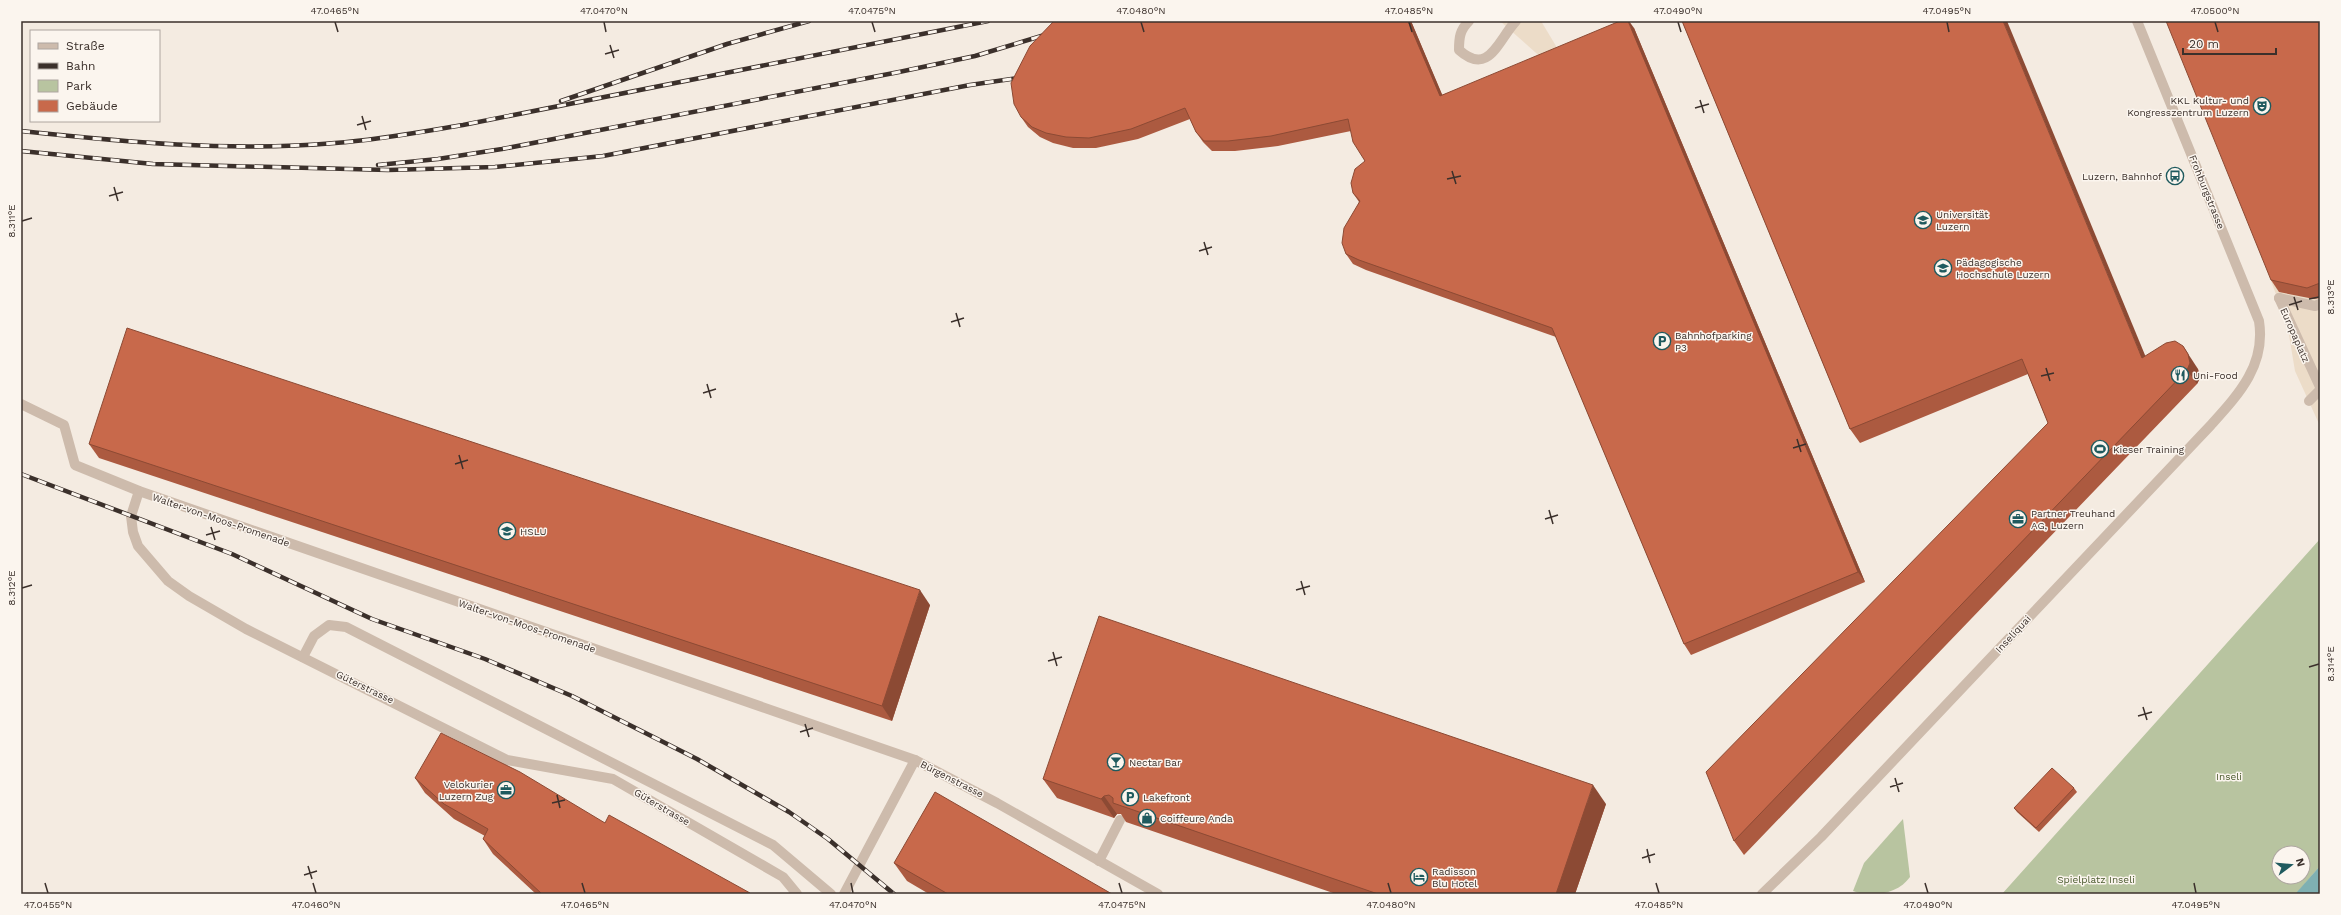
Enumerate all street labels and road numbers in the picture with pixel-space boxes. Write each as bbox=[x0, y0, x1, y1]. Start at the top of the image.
street label: Frohburgstrasse bbox=[2187, 153, 2227, 231]
street label: Europaplatz bbox=[2278, 306, 2312, 364]
street label: Walter-von-Moos-Promenade bbox=[151, 491, 291, 549]
street label: Walter-von-Moos-Promenade bbox=[457, 597, 597, 655]
street label: Inseliquai bbox=[1993, 613, 2033, 655]
street label: Güterstrasse bbox=[334, 668, 396, 706]
street label: Bürgenstrasse bbox=[919, 758, 986, 800]
street label: Güterstrasse bbox=[632, 787, 692, 828]

